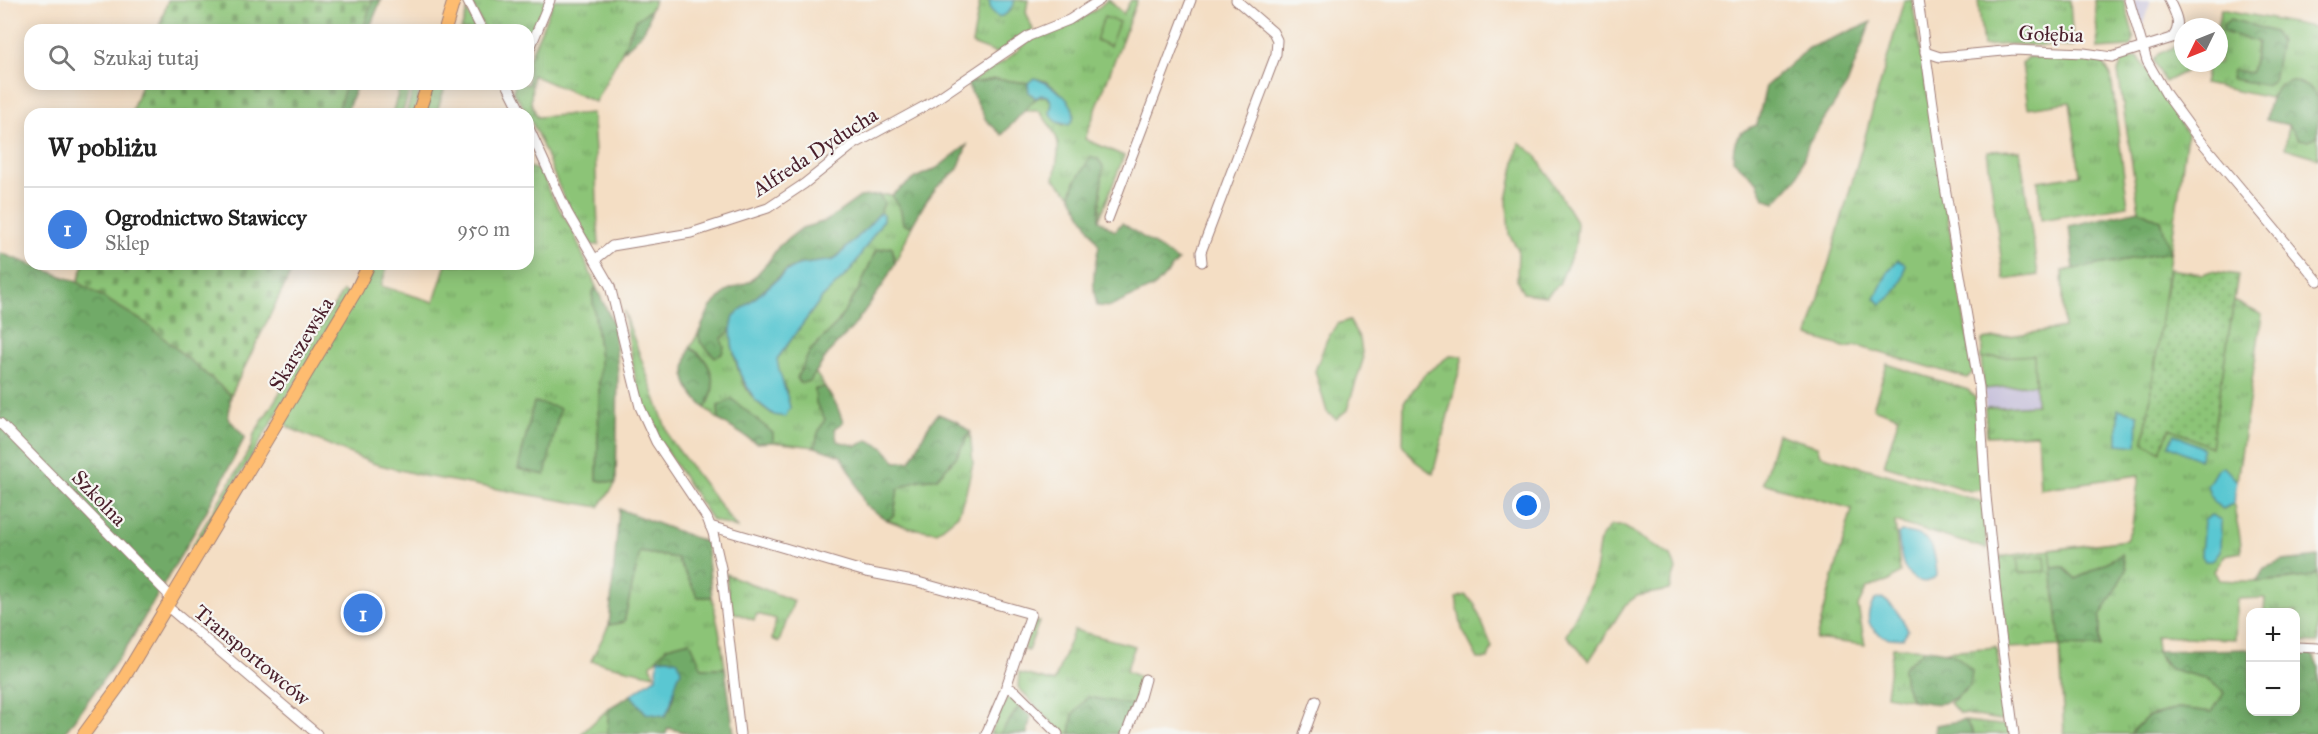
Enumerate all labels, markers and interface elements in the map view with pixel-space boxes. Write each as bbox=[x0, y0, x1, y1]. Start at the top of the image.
north arrow bbox=[2174, 18, 2228, 72]
street label: Gołębia bbox=[2018, 20, 2084, 48]
search box bbox=[24, 24, 534, 90]
icon: search bbox=[45, 41, 78, 74]
text: Szukaj tutaj bbox=[93, 44, 199, 71]
street label: Alfreda Dyducha bbox=[746, 102, 883, 203]
text: W pobliżu bbox=[48, 131, 157, 163]
text: Ogrodnictwo Stawiccy bbox=[105, 204, 307, 231]
text: 1 bbox=[64, 217, 71, 241]
text: 950 m bbox=[457, 217, 510, 241]
text: Sklep bbox=[105, 231, 149, 255]
street label: Skarszewska bbox=[263, 292, 339, 396]
street label: Szkolna bbox=[66, 465, 132, 532]
your location bbox=[1512, 491, 1541, 520]
pin: 1 bbox=[344, 590, 382, 636]
street label: Transportowców bbox=[189, 599, 316, 711]
map controls bbox=[2246, 608, 2300, 716]
button: + bbox=[2246, 608, 2300, 662]
button: − bbox=[2246, 662, 2300, 716]

